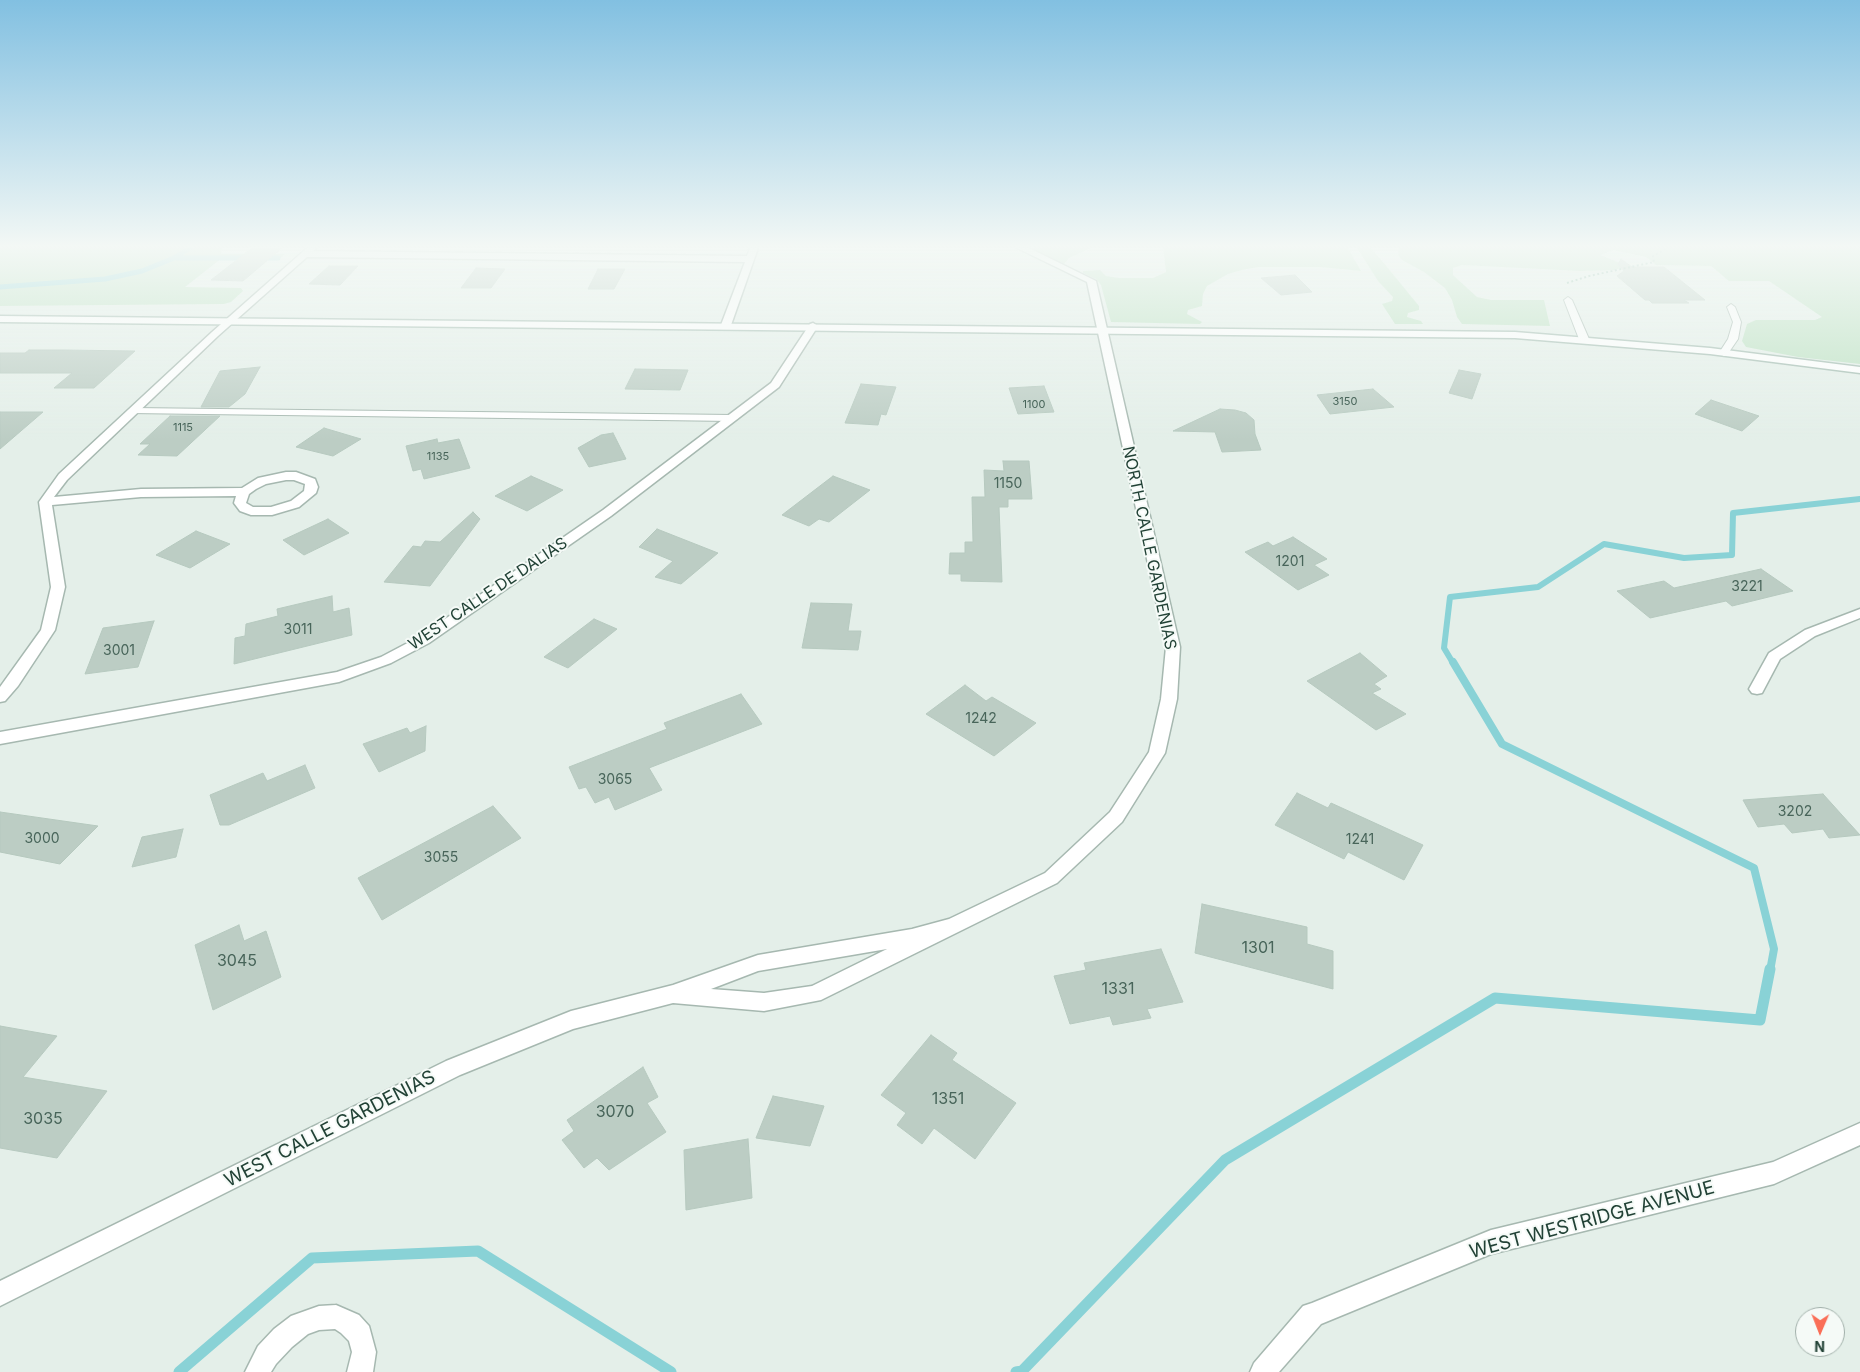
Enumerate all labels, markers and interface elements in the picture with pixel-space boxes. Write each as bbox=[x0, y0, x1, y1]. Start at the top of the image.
house number: 3150 bbox=[1333, 395, 1357, 409]
house number: 1100 bbox=[1023, 398, 1045, 412]
house number: 1115 bbox=[173, 421, 193, 435]
street label: NORTH CALLE GARDENIAS bbox=[1118, 444, 1180, 652]
house number: 1135 bbox=[427, 450, 449, 464]
house number: 1150 bbox=[994, 476, 1022, 492]
street label: WEST CALLE DE DALIAS bbox=[405, 534, 571, 654]
house number: 1201 bbox=[1276, 554, 1304, 570]
house number: 3221 bbox=[1731, 579, 1763, 595]
house number: 3011 bbox=[284, 622, 312, 638]
house number: 3001 bbox=[103, 643, 135, 659]
house number: 1242 bbox=[965, 711, 997, 727]
house number: 3065 bbox=[598, 772, 632, 788]
house number: 3202 bbox=[1778, 804, 1812, 820]
house number: 3000 bbox=[24, 831, 60, 847]
house number: 1241 bbox=[1346, 832, 1374, 848]
house number: 3055 bbox=[424, 850, 458, 866]
house number: 1301 bbox=[1242, 938, 1274, 958]
house number: 3045 bbox=[217, 951, 257, 971]
house number: 1331 bbox=[1102, 979, 1134, 999]
street label: WEST CALLE GARDENIAS bbox=[221, 1066, 439, 1192]
house number: 1351 bbox=[932, 1089, 964, 1109]
house number: 3070 bbox=[596, 1102, 634, 1122]
house number: 3035 bbox=[23, 1109, 63, 1129]
street label: WEST WESTRIDGE AVENUE bbox=[1467, 1176, 1717, 1264]
north arrow bbox=[1795, 1307, 1845, 1357]
text: N bbox=[1814, 1338, 1825, 1355]

